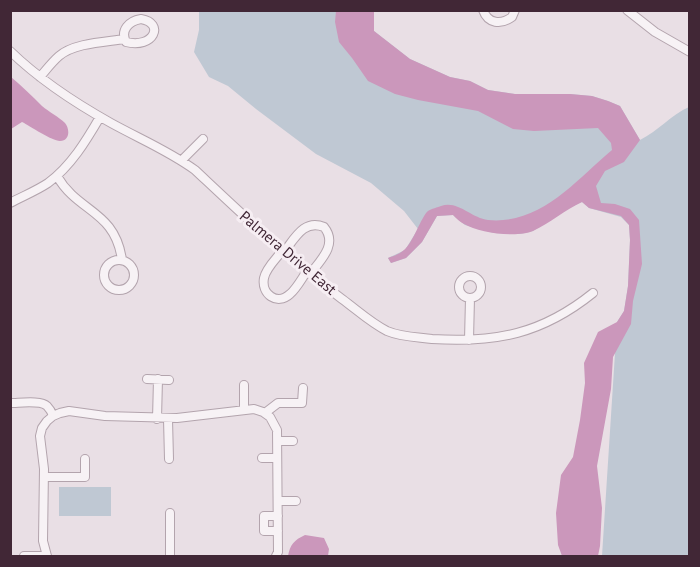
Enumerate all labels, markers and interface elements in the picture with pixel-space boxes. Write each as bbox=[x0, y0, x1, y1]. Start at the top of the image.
street label: Palmera Drive East bbox=[236, 207, 341, 299]

